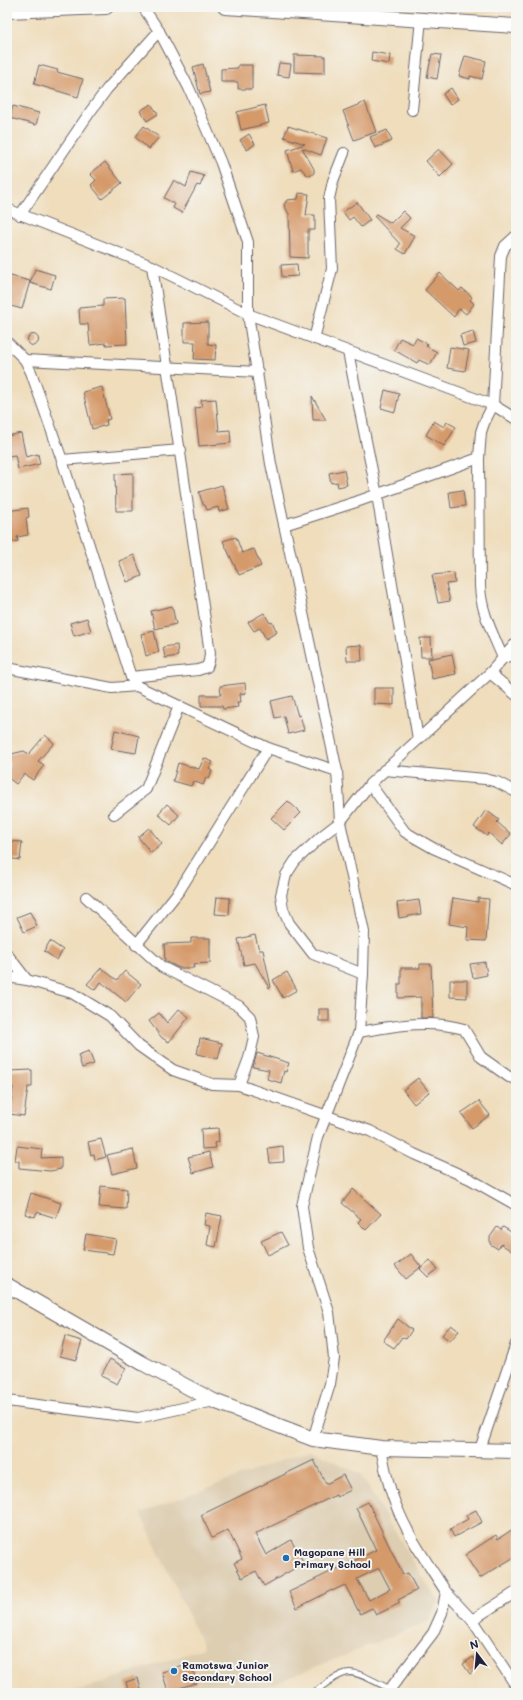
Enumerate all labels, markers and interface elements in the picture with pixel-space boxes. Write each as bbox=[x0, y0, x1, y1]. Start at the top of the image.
place label: Magopane Hill Primary School bbox=[294, 1545, 371, 1571]
marker: Magopane Hill Primary School bbox=[281, 1553, 291, 1563]
north arrow bbox=[457, 1634, 497, 1674]
text: N bbox=[468, 1636, 480, 1652]
place label: Ramotswa Junior Secondary School bbox=[182, 1658, 272, 1684]
marker: Ramotswa Junior Secondary School bbox=[169, 1666, 179, 1676]

